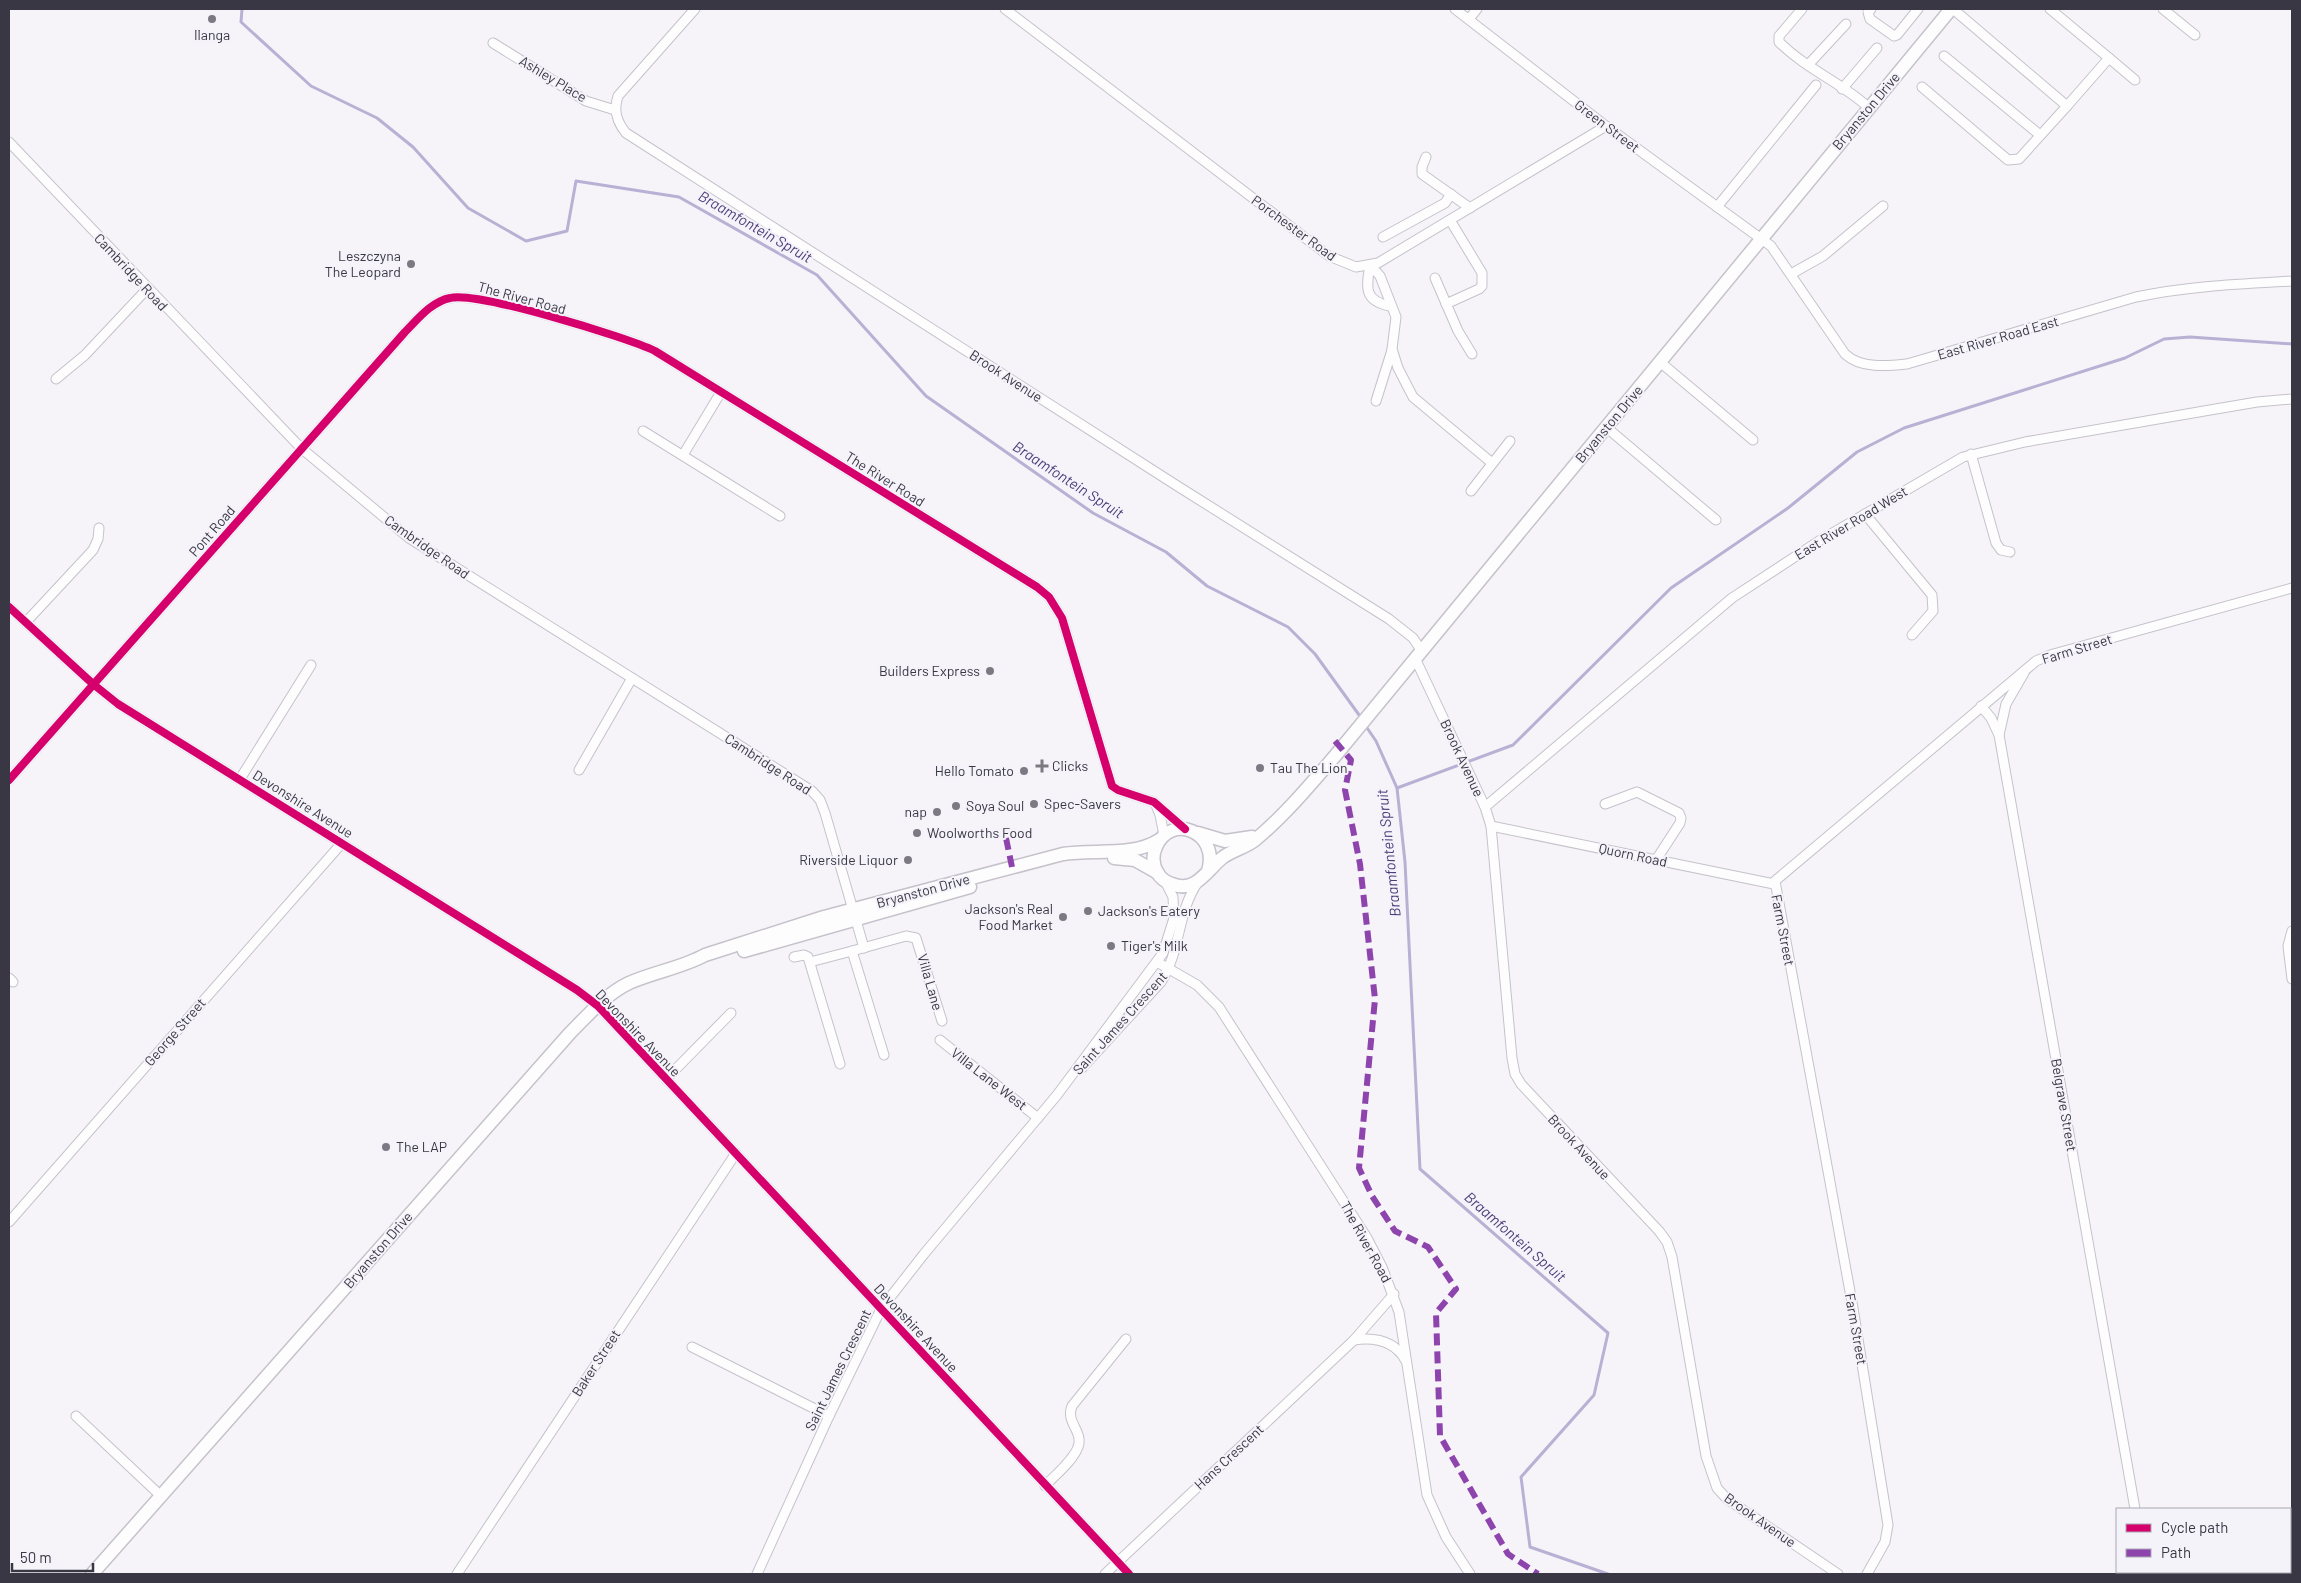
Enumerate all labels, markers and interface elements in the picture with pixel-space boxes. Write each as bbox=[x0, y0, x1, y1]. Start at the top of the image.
marker: Ilanga bbox=[206, 13, 218, 25]
place label: Ilanga bbox=[194, 26, 230, 43]
street label: Ashley Place bbox=[516, 52, 590, 105]
street label: Bryanston Drive bbox=[1828, 68, 1903, 153]
street label: Green Street bbox=[1571, 96, 1643, 156]
water label: Braamfontein Spruit bbox=[695, 186, 816, 266]
street label: Porchester Road bbox=[1249, 191, 1340, 264]
street label: Cambridge Road bbox=[91, 229, 172, 314]
place label: Leszczyna The Leopard bbox=[325, 247, 401, 280]
marker: Leszczyna The Leopard bbox=[405, 258, 417, 270]
street label: The River Road bbox=[476, 278, 568, 317]
street label: East River Road East bbox=[1935, 312, 2060, 363]
street label: Brook Avenue bbox=[967, 346, 1046, 405]
street label: Bryanston Drive bbox=[1571, 381, 1646, 466]
water label: Braamfontein Spruit bbox=[1010, 437, 1128, 522]
street label: The River Road bbox=[842, 447, 928, 510]
street label: East River Road West bbox=[1791, 482, 1910, 563]
street label: Pont Road bbox=[185, 502, 238, 560]
street label: Cambridge Road bbox=[382, 511, 473, 582]
street label: Farm Street bbox=[2040, 630, 2114, 667]
place label: Builders Express bbox=[879, 662, 980, 679]
marker: Builders Express bbox=[984, 665, 996, 677]
street label: Brook Avenue bbox=[1437, 716, 1488, 799]
street label: Cambridge Road bbox=[722, 729, 815, 798]
place label: Clicks bbox=[1052, 757, 1089, 774]
place label: Tau The Lion bbox=[1270, 759, 1348, 776]
marker: Clicks bbox=[1036, 760, 1048, 772]
place label: Hello Tomato bbox=[935, 762, 1014, 779]
marker: Tau The Lion bbox=[1254, 762, 1266, 774]
marker: Hello Tomato bbox=[1018, 765, 1030, 777]
street label: Devonshire Avenue bbox=[250, 766, 357, 841]
water label: Braamfontein Spruit bbox=[1372, 788, 1404, 918]
place label: Spec-Savers bbox=[1044, 795, 1121, 812]
place label: Soya Soul bbox=[966, 797, 1024, 814]
marker: Spec-Savers bbox=[1028, 798, 1040, 810]
marker: Soya Soul bbox=[950, 800, 962, 812]
place label: nap bbox=[905, 803, 927, 820]
marker: nap bbox=[931, 806, 943, 818]
place label: Woolworths Food bbox=[927, 824, 1032, 841]
marker: Woolworths Food bbox=[911, 827, 923, 839]
street label: Quorn Road bbox=[1597, 839, 1669, 870]
place label: Riverside Liquor bbox=[799, 851, 898, 868]
marker: Riverside Liquor bbox=[902, 854, 914, 866]
street label: Bryanston Drive bbox=[874, 870, 971, 911]
street label: Farm Street bbox=[1768, 893, 1799, 967]
place label: Jackson's Real Food Market bbox=[965, 900, 1053, 933]
place label: Jackson's Eatery bbox=[1098, 902, 1200, 919]
marker: Jackson's Eatery bbox=[1082, 905, 1094, 917]
marker: Jackson's Real Food Market bbox=[1057, 911, 1069, 923]
place label: Tiger's Milk bbox=[1121, 937, 1188, 954]
marker: Tiger's Milk bbox=[1105, 940, 1117, 952]
street label: Villa Lane bbox=[914, 952, 947, 1012]
street label: Saint James Crescent bbox=[1069, 968, 1170, 1078]
street label: Devonshire Avenue bbox=[592, 985, 684, 1080]
street label: George Street bbox=[140, 994, 209, 1069]
street label: Villa Lane West bbox=[948, 1044, 1031, 1114]
street label: Belgrave Street bbox=[2048, 1057, 2081, 1153]
street label: Brook Avenue bbox=[1545, 1110, 1614, 1183]
place label: The LAP bbox=[396, 1138, 447, 1155]
marker: The LAP bbox=[380, 1141, 392, 1153]
water label: Braamfontein Spruit bbox=[1461, 1187, 1571, 1286]
street label: The River Road bbox=[1337, 1198, 1396, 1285]
street label: Bryanston Drive bbox=[340, 1208, 416, 1291]
street label: Devonshire Avenue bbox=[871, 1280, 962, 1376]
street label: Farm Street bbox=[1842, 1292, 1871, 1366]
street label: Saint James Crescent bbox=[801, 1306, 874, 1433]
street label: Baker Street bbox=[568, 1326, 623, 1399]
street label: Hans Crescent bbox=[1191, 1420, 1267, 1493]
street label: Brook Avenue bbox=[1721, 1489, 1799, 1550]
legend bbox=[2116, 1508, 2291, 1573]
text: Cycle path bbox=[2161, 1518, 2228, 1536]
scale bar bbox=[12, 1540, 94, 1572]
text: Path bbox=[2161, 1543, 2191, 1561]
text: 50 m bbox=[20, 1548, 52, 1566]

